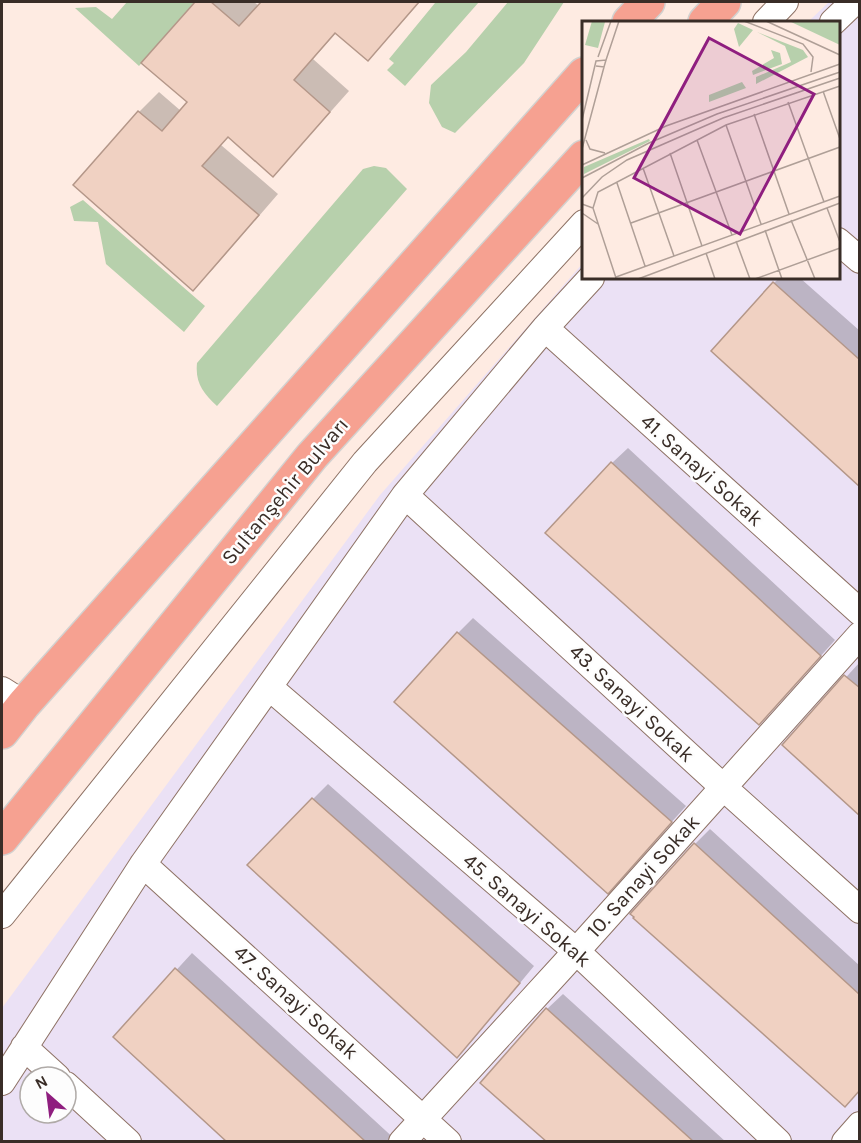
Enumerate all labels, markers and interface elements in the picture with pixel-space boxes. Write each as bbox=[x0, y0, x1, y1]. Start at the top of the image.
inset map bbox=[582, 21, 840, 279]
street label: 41. Sanayi Sokak bbox=[636, 409, 768, 531]
street label: Sultanşehir Bulvarı bbox=[217, 413, 353, 569]
street label: 43. Sanayi Sokak bbox=[565, 639, 699, 767]
street label: 10. Sanayi Sokak bbox=[582, 809, 705, 942]
street label: 45. Sanayi Sokak bbox=[458, 848, 596, 972]
street label: 47. Sanayi Sokak bbox=[229, 940, 363, 1064]
north arrow bbox=[18, 1065, 78, 1125]
text: N bbox=[32, 1071, 51, 1093]

